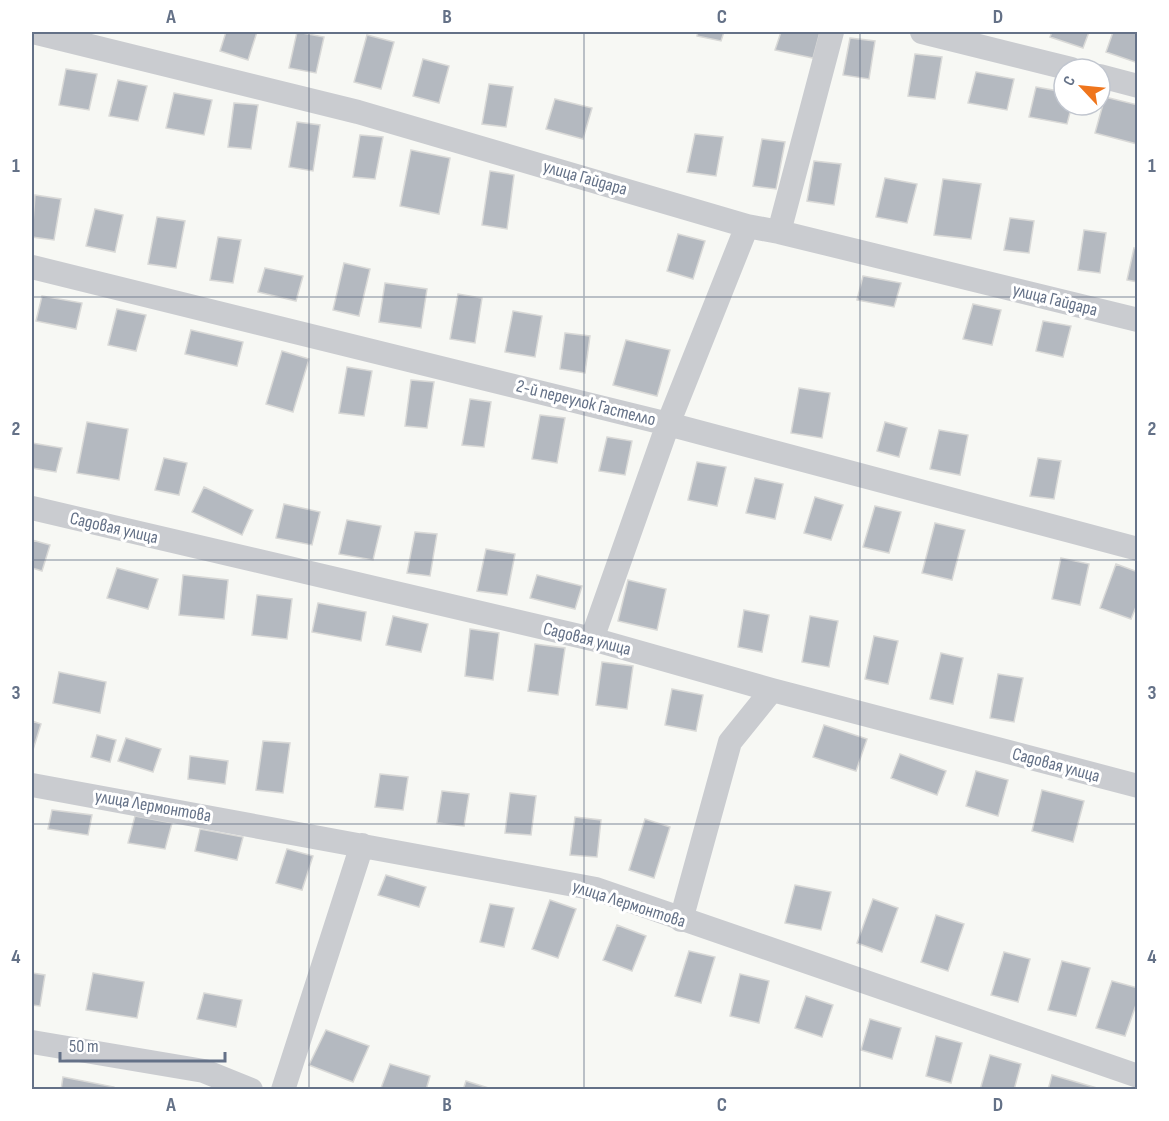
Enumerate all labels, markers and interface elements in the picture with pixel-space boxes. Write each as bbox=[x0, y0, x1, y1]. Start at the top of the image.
text: A bbox=[165, 5, 176, 29]
text: B bbox=[442, 5, 452, 29]
text: C bbox=[717, 5, 727, 29]
text: D bbox=[993, 5, 1003, 29]
north arrow bbox=[1052, 57, 1112, 117]
text: С bbox=[1060, 73, 1080, 89]
text: 1 bbox=[12, 154, 20, 178]
text: 1 bbox=[1148, 154, 1156, 178]
street label: улица Гайдара bbox=[541, 156, 630, 200]
street label: улица Гайдара bbox=[1010, 279, 1100, 321]
street label: 2-й переулок Гастелло bbox=[514, 376, 658, 430]
text: 2 bbox=[12, 417, 20, 441]
text: 2 bbox=[1148, 417, 1156, 441]
street label: Садовая улица bbox=[68, 508, 160, 548]
street label: Садовая улица bbox=[541, 618, 633, 660]
text: 3 bbox=[12, 681, 21, 705]
text: 3 bbox=[1148, 681, 1157, 705]
street label: Садовая улица bbox=[1010, 743, 1102, 787]
street label: улица Лермонтова bbox=[93, 785, 213, 827]
street label: улица Лермонтова bbox=[570, 876, 688, 932]
text: 4 bbox=[11, 945, 21, 969]
text: 4 bbox=[1147, 945, 1157, 969]
scale bar bbox=[60, 1025, 225, 1063]
text: 50 m bbox=[69, 1036, 99, 1057]
text: A bbox=[165, 1093, 176, 1117]
text: B bbox=[442, 1093, 452, 1117]
text: C bbox=[717, 1093, 727, 1117]
text: D bbox=[993, 1093, 1003, 1117]

